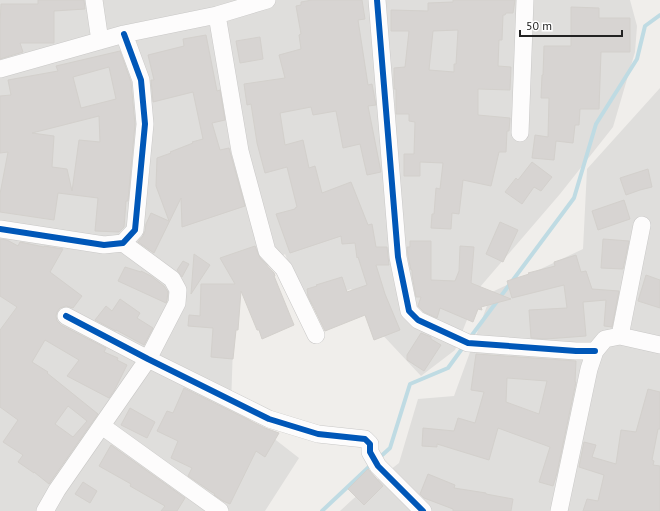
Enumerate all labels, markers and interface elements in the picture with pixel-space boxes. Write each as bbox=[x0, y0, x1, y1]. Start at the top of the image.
scale bar bbox=[520, 12, 622, 38]
text: 50 m bbox=[526, 18, 552, 33]

